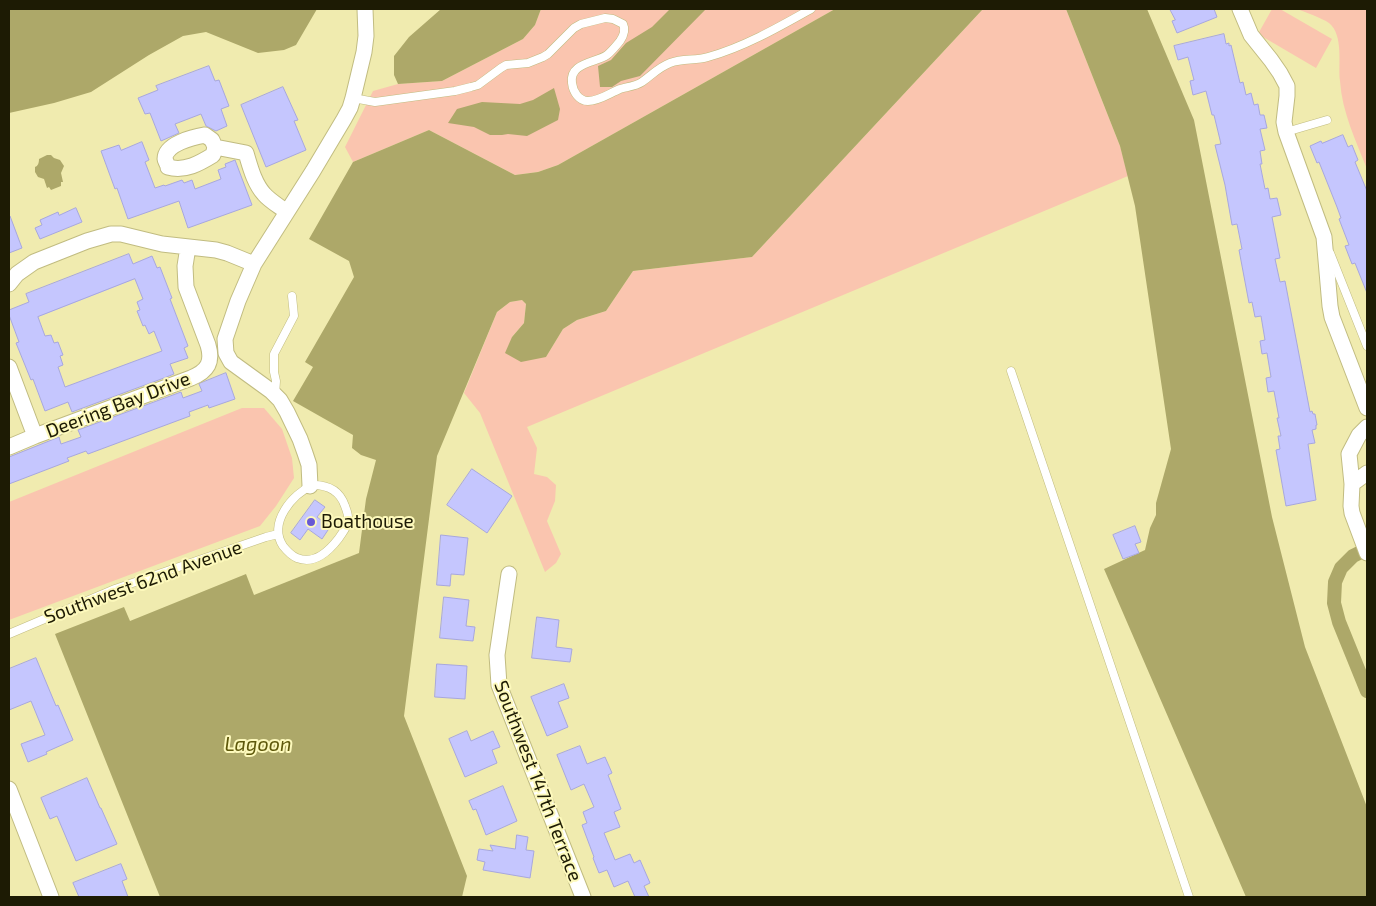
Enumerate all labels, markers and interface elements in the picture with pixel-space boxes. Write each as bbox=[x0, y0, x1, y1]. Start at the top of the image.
street label: Deering Bay Drive bbox=[43, 367, 193, 443]
place label: Boathouse bbox=[321, 511, 414, 533]
marker: Boathouse bbox=[305, 516, 317, 528]
street label: Southwest 62nd Avenue bbox=[41, 536, 245, 628]
street label: Southwest 147th Terrace bbox=[489, 677, 587, 885]
water label: Lagoon bbox=[224, 732, 292, 756]

